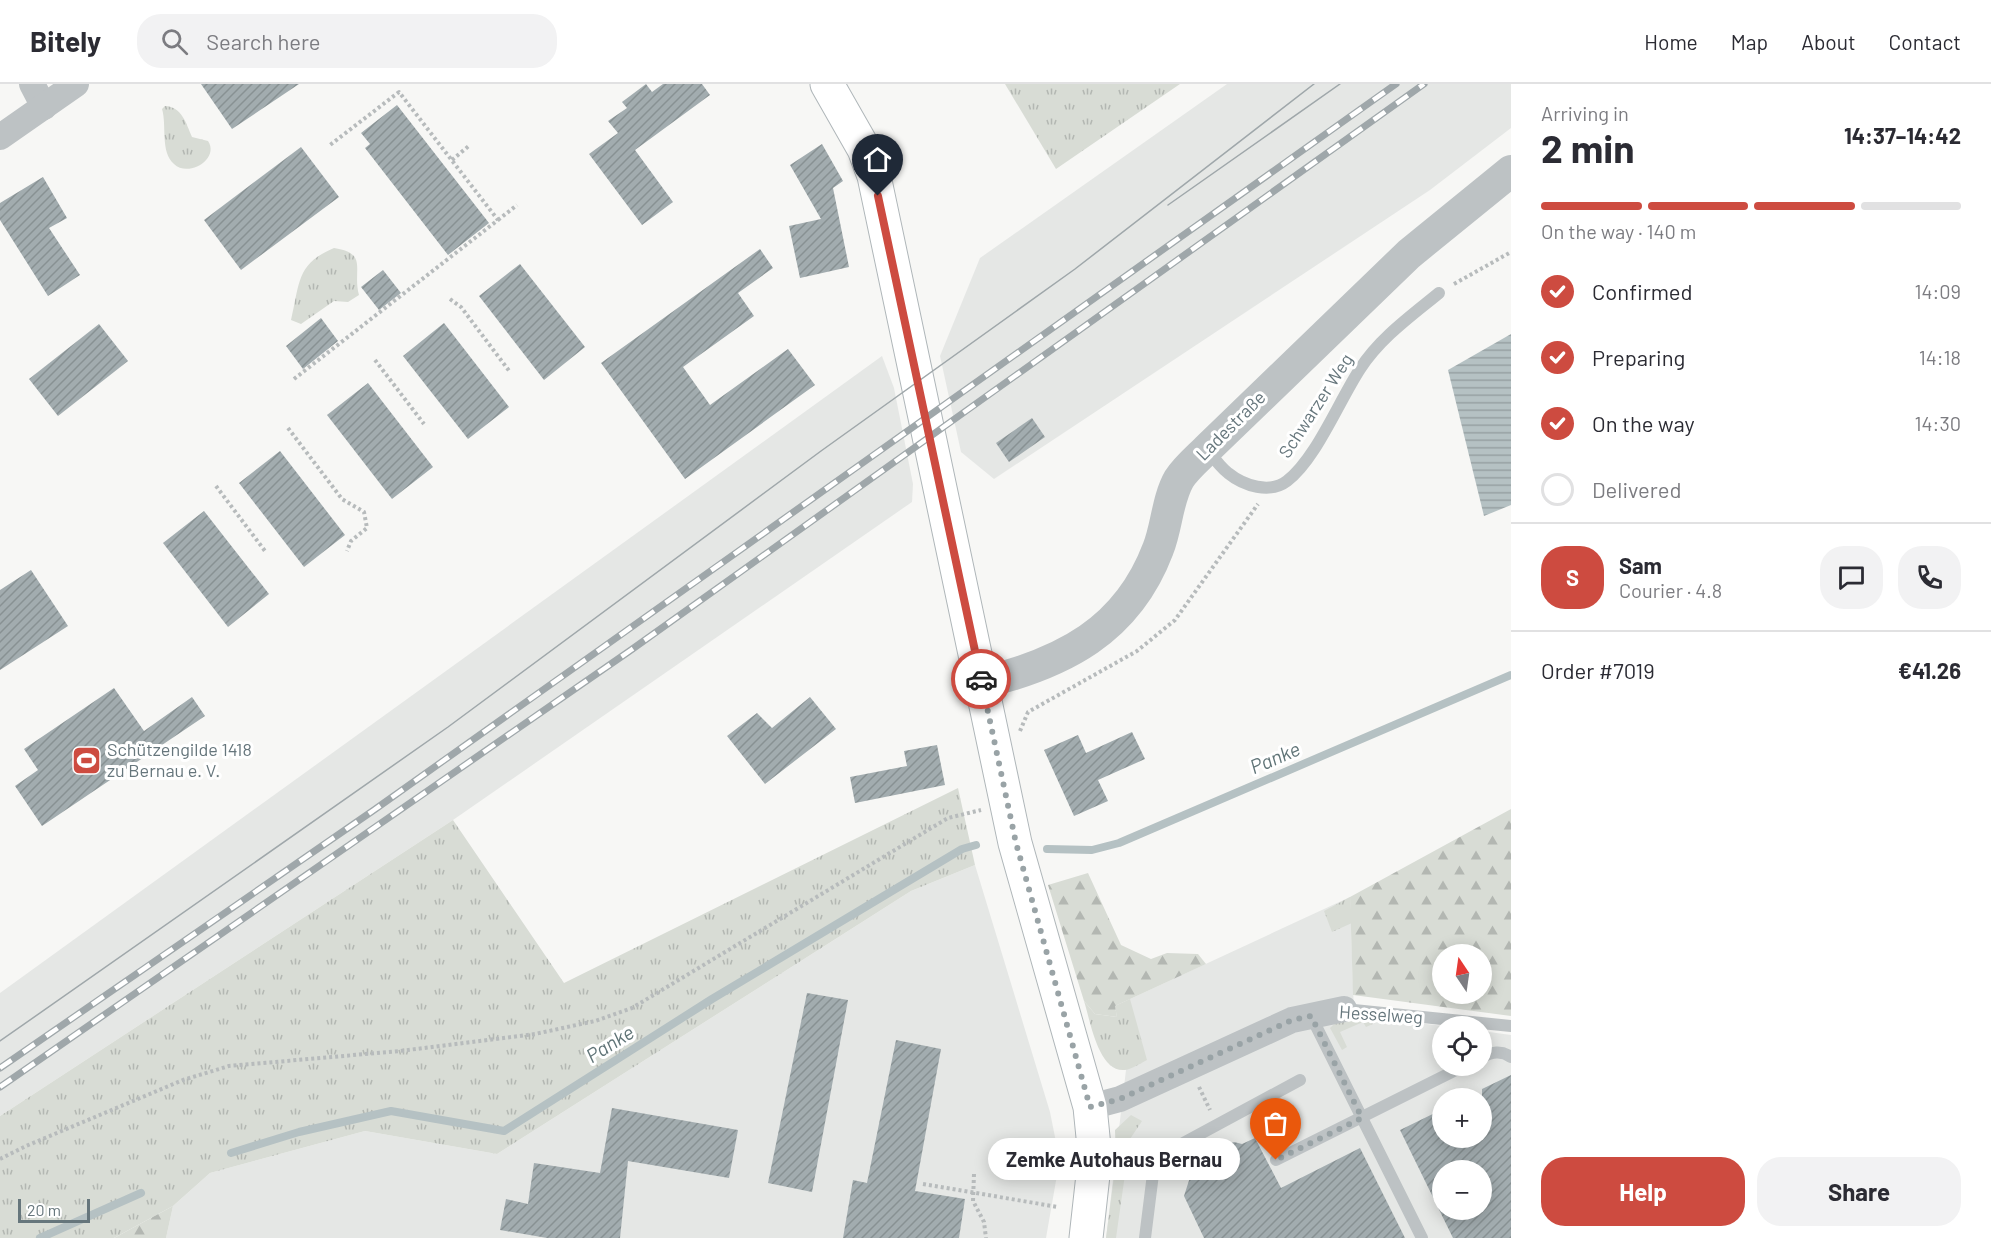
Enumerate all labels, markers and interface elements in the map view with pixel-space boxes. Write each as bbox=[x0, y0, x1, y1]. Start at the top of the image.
search box bbox=[137, 14, 557, 68]
text: Bitely bbox=[30, 24, 101, 58]
icon: search bbox=[158, 25, 191, 58]
text: Search here bbox=[206, 28, 321, 54]
text: Home bbox=[1644, 29, 1698, 54]
text: Map bbox=[1731, 29, 1768, 54]
text: About bbox=[1801, 29, 1856, 54]
text: Contact bbox=[1889, 29, 1961, 54]
text: Arriving in bbox=[1541, 101, 1629, 125]
text: 14:37–14:42 bbox=[1844, 122, 1961, 148]
text: 2 min bbox=[1541, 124, 1634, 171]
pin bbox=[852, 134, 903, 196]
icon: home bbox=[861, 143, 894, 176]
text: On the way · 140 m bbox=[1541, 219, 1696, 243]
icon: check bbox=[1541, 275, 1574, 308]
text: Confirmed bbox=[1592, 278, 1692, 304]
text: 14:09 bbox=[1914, 279, 1961, 303]
icon: check bbox=[1541, 341, 1574, 374]
text: Preparing bbox=[1592, 344, 1685, 370]
text: 14:18 bbox=[1919, 345, 1961, 369]
street label: Schwarzer Weg bbox=[1273, 349, 1357, 462]
street label: Ladestraße bbox=[1191, 386, 1270, 465]
icon: check bbox=[1541, 407, 1574, 440]
text: On the way bbox=[1592, 410, 1695, 436]
text: 14:30 bbox=[1915, 411, 1961, 435]
text: Delivered bbox=[1592, 476, 1681, 502]
button: chat bbox=[1820, 546, 1883, 609]
button: phone bbox=[1898, 546, 1961, 609]
text: Sam bbox=[1619, 552, 1662, 578]
text: S bbox=[1566, 564, 1579, 590]
text: Courier · 4.8 bbox=[1619, 578, 1722, 602]
courier bbox=[951, 649, 1011, 709]
text: Order #7019 bbox=[1541, 657, 1655, 683]
text: €41.26 bbox=[1898, 657, 1961, 683]
icon: car bbox=[965, 663, 998, 696]
water label: Panke bbox=[1246, 736, 1303, 778]
place label: Schützengilde 1418 zu Bernau e. V. bbox=[107, 738, 252, 781]
sports icon: Schützengilde 1418 zu Bernau e. V. bbox=[70, 744, 102, 776]
north arrow bbox=[1432, 944, 1492, 1004]
map controls bbox=[1432, 944, 1492, 1220]
street label: Hesselweg bbox=[1338, 1000, 1424, 1028]
button: locate bbox=[1432, 1016, 1492, 1076]
water label: Panke bbox=[581, 1019, 638, 1067]
button: + bbox=[1432, 1088, 1492, 1148]
pin bbox=[1250, 1098, 1301, 1160]
icon: bag bbox=[1259, 1107, 1292, 1140]
callout: Zemke Autohaus Bernau bbox=[988, 1139, 1240, 1181]
text: Zemke Autohaus Bernau bbox=[1006, 1147, 1222, 1171]
button: Help bbox=[1541, 1157, 1745, 1226]
button: Share bbox=[1757, 1157, 1961, 1226]
button: − bbox=[1432, 1160, 1492, 1220]
scale bar bbox=[18, 1196, 90, 1224]
text: 20 m bbox=[27, 1200, 61, 1219]

